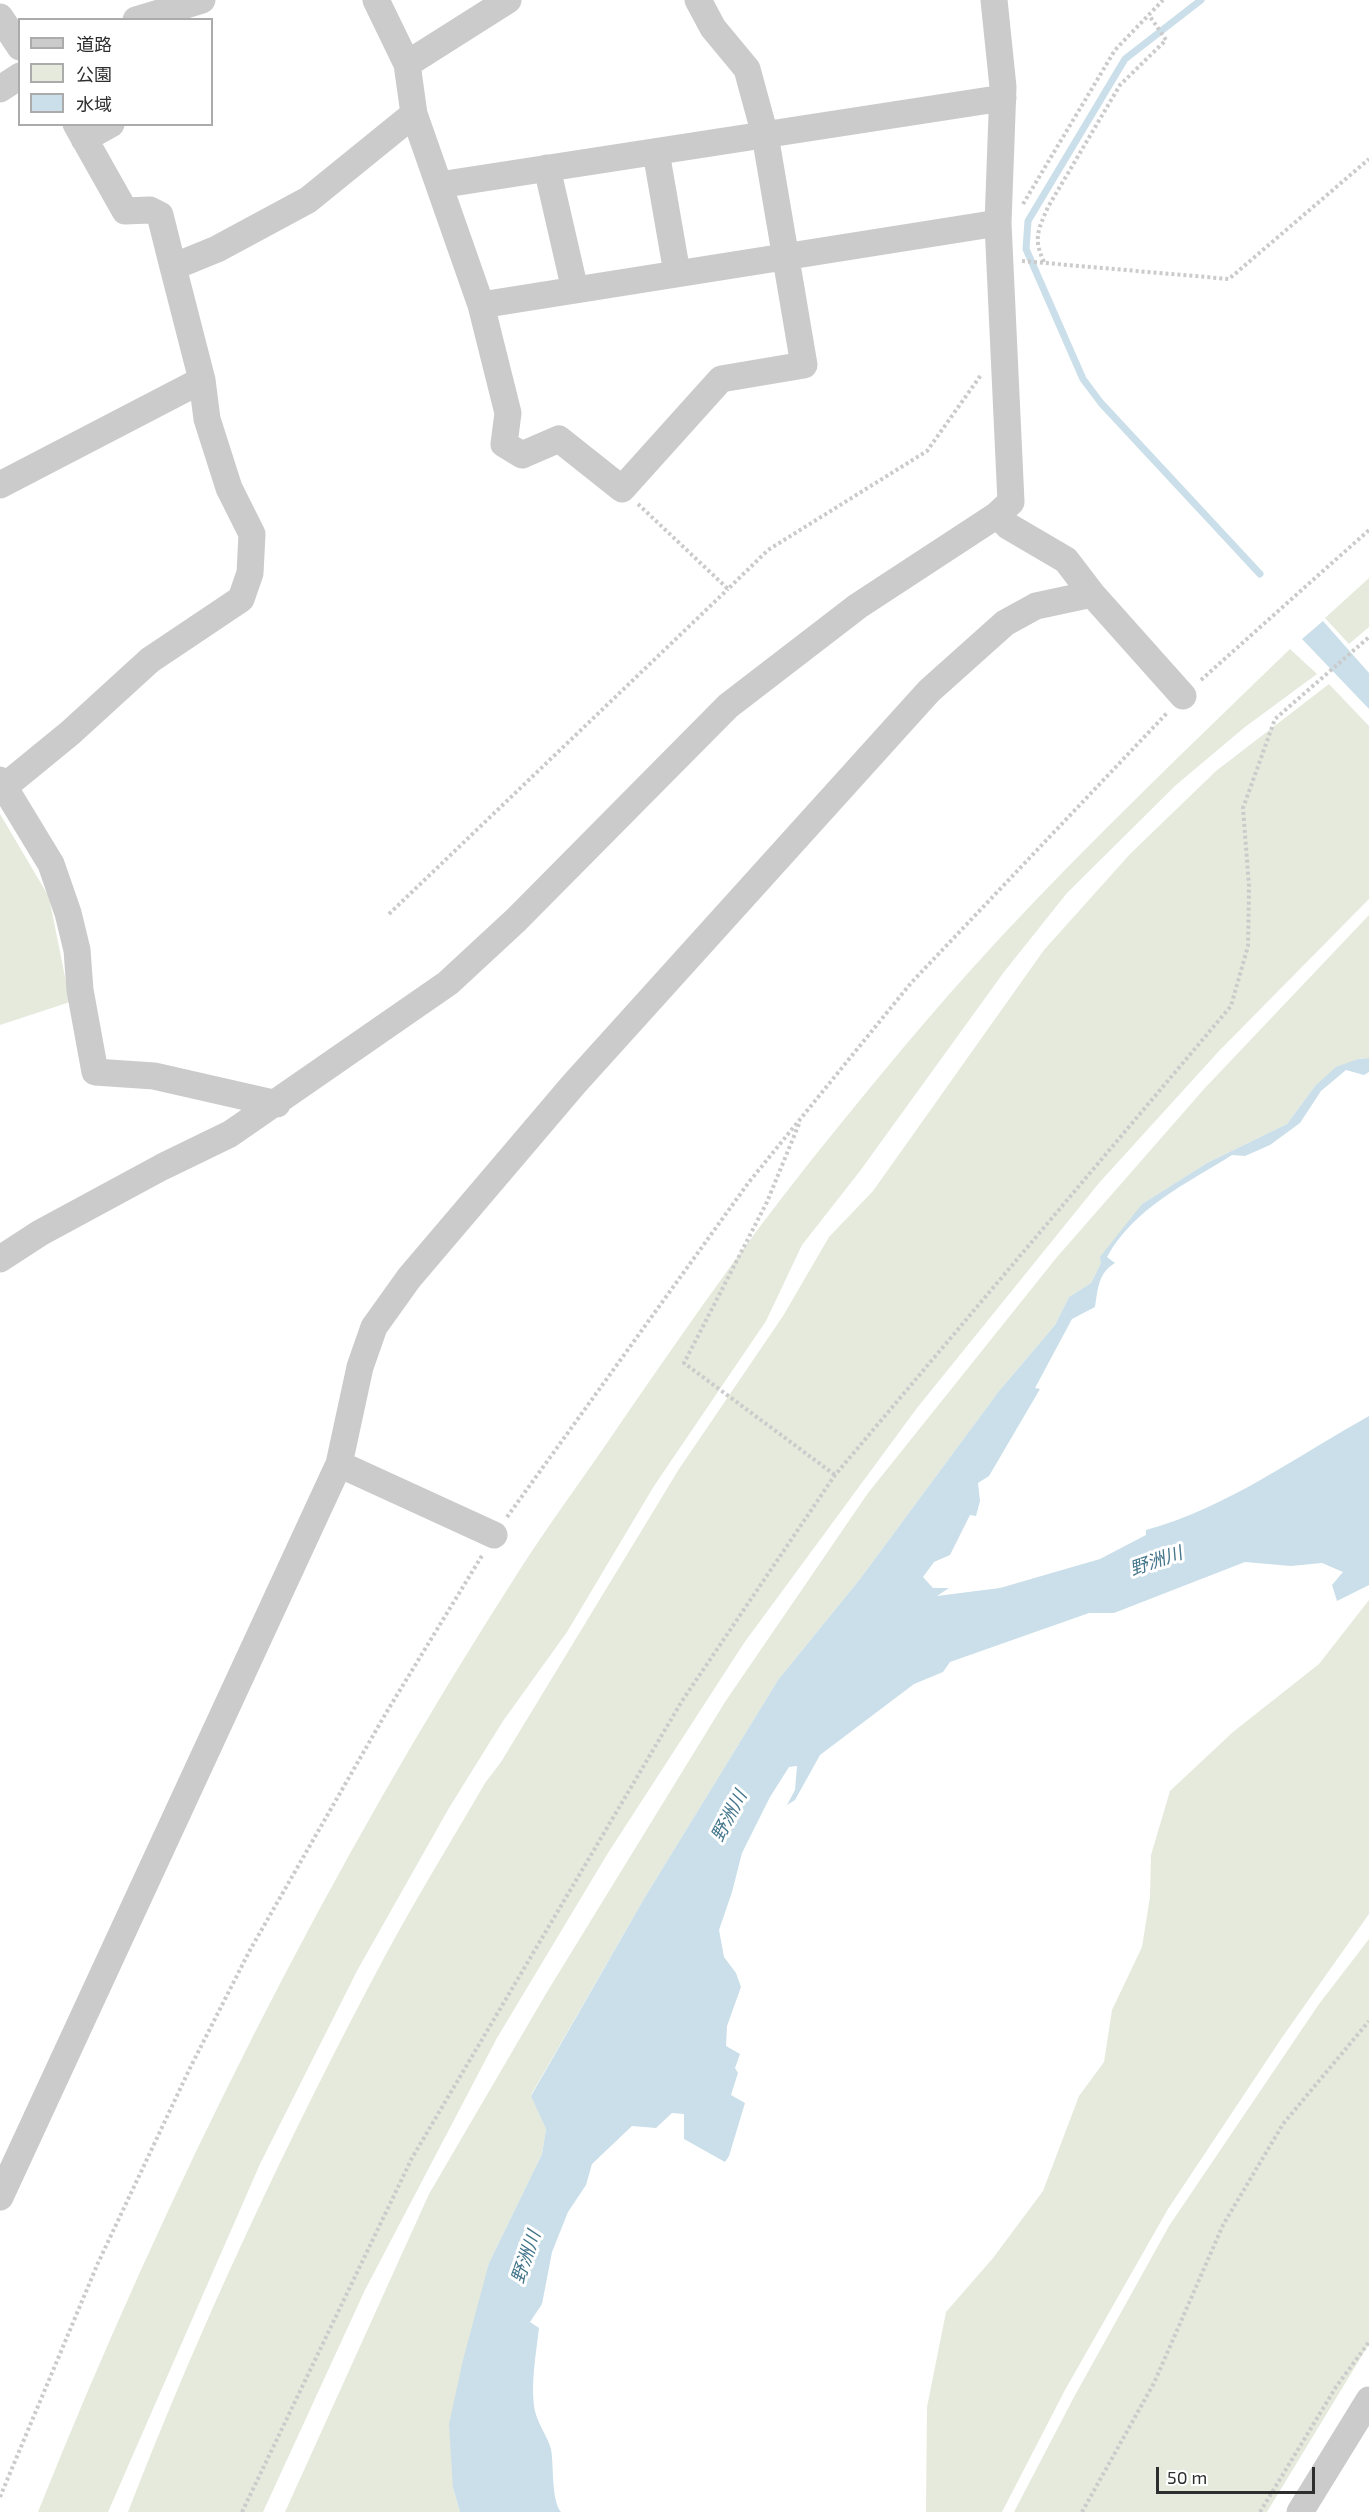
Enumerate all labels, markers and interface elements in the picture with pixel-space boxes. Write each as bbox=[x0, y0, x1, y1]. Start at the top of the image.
legend bbox=[18, 18, 213, 126]
text: 道路 bbox=[76, 33, 112, 55]
text: 公園 bbox=[76, 63, 112, 85]
text: 水域 bbox=[76, 93, 112, 115]
water label: 野洲川 bbox=[1127, 1542, 1185, 1580]
water label: 野洲川 bbox=[707, 1787, 751, 1845]
water label: 野洲川 bbox=[507, 2228, 545, 2286]
scale bar bbox=[1159, 2455, 1318, 2493]
text: 50 m bbox=[1167, 2466, 1207, 2488]

